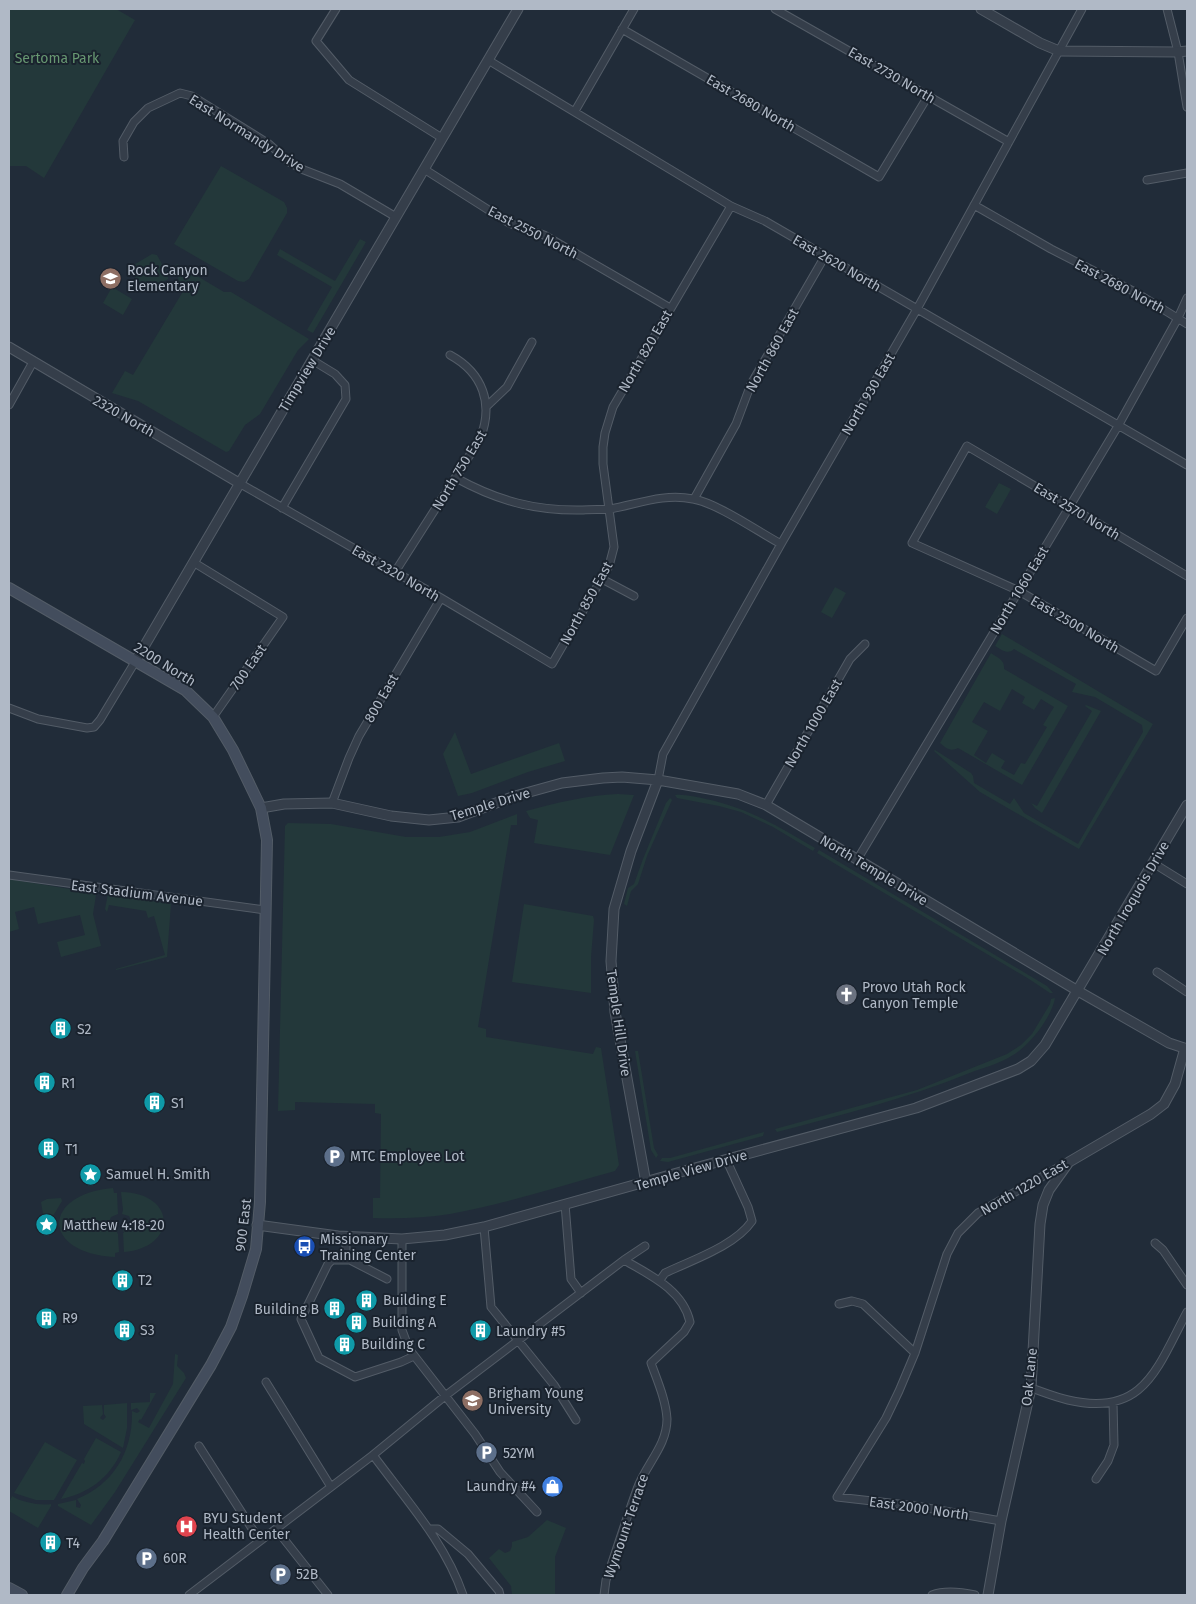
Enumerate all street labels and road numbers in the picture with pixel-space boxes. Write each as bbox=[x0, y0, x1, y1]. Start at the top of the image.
street label: East 2730 North bbox=[845, 44, 938, 107]
street label: East 2680 North bbox=[703, 71, 798, 136]
street label: East Normandy Drive bbox=[186, 91, 308, 176]
street label: East 2550 North bbox=[485, 202, 581, 262]
street label: East 2620 North bbox=[790, 231, 884, 296]
street label: East 2680 North bbox=[1072, 255, 1168, 317]
street label: North 860 East bbox=[742, 305, 803, 395]
street label: North 820 East bbox=[615, 306, 676, 396]
street label: Timpview Drive bbox=[275, 324, 340, 415]
street label: North 930 East bbox=[838, 349, 899, 438]
street label: 2320 North bbox=[90, 392, 158, 441]
street label: North 750 East bbox=[429, 426, 491, 514]
street label: East 2570 North bbox=[1030, 479, 1123, 544]
street label: East 2320 North bbox=[349, 541, 443, 605]
street label: North 1060 East bbox=[987, 542, 1053, 637]
street label: North 850 East bbox=[557, 558, 617, 648]
street label: East 2500 North bbox=[1027, 592, 1122, 657]
street label: 2200 North bbox=[131, 639, 199, 690]
street label: 700 East bbox=[227, 640, 271, 693]
street label: 800 East bbox=[361, 670, 403, 726]
street label: North 1000 East bbox=[781, 675, 846, 771]
street label: Temple Drive bbox=[448, 784, 532, 825]
street label: North Temple Drive bbox=[817, 832, 931, 909]
street label: North Iroquois Drive bbox=[1094, 838, 1173, 958]
street label: East Stadium Avenue bbox=[70, 877, 204, 910]
street label: Temple Hill Drive bbox=[603, 968, 634, 1078]
street label: Temple View Drive bbox=[633, 1146, 749, 1195]
street label: North 1220 East bbox=[978, 1155, 1072, 1219]
street label: 900 East bbox=[232, 1197, 255, 1252]
street label: Oak Lane bbox=[1018, 1347, 1041, 1407]
street label: Wymount Terrace bbox=[601, 1471, 652, 1581]
street label: East 2000 North bbox=[868, 1493, 970, 1524]

